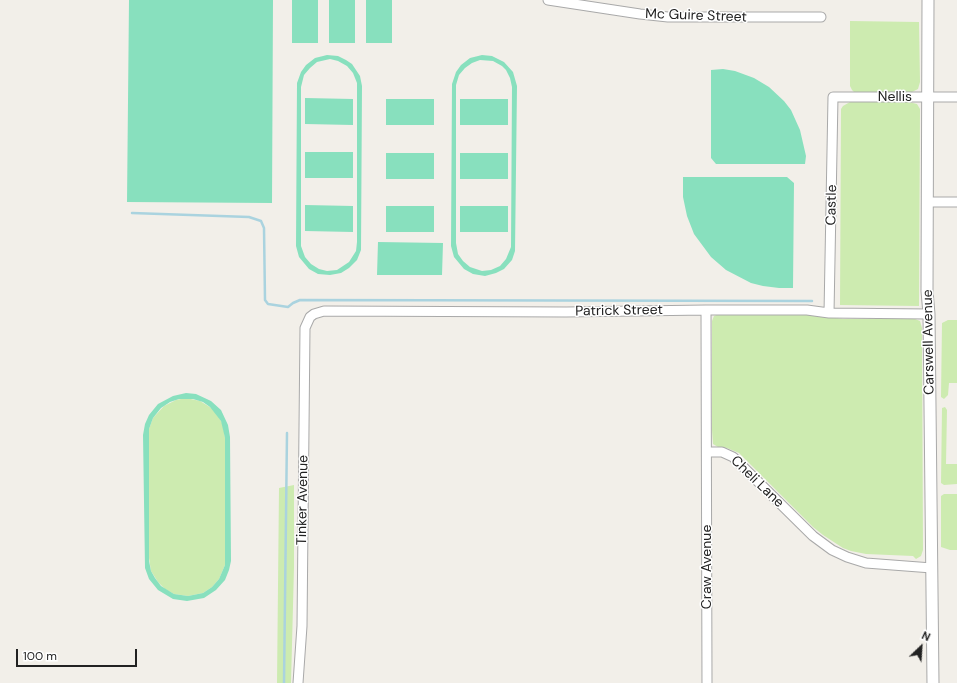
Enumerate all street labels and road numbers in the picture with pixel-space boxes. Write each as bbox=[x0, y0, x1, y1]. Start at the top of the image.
street label: Mc Guire Street bbox=[645, 6, 747, 26]
street label: Nellis bbox=[878, 89, 912, 105]
street label: Castle bbox=[823, 184, 841, 226]
street label: Carswell Avenue bbox=[920, 289, 938, 395]
street label: Patrick Street bbox=[575, 302, 663, 320]
street label: Cheli Lane bbox=[727, 453, 787, 511]
street label: Tinker Avenue bbox=[294, 455, 312, 545]
street label: Craw Avenue bbox=[699, 525, 715, 609]

